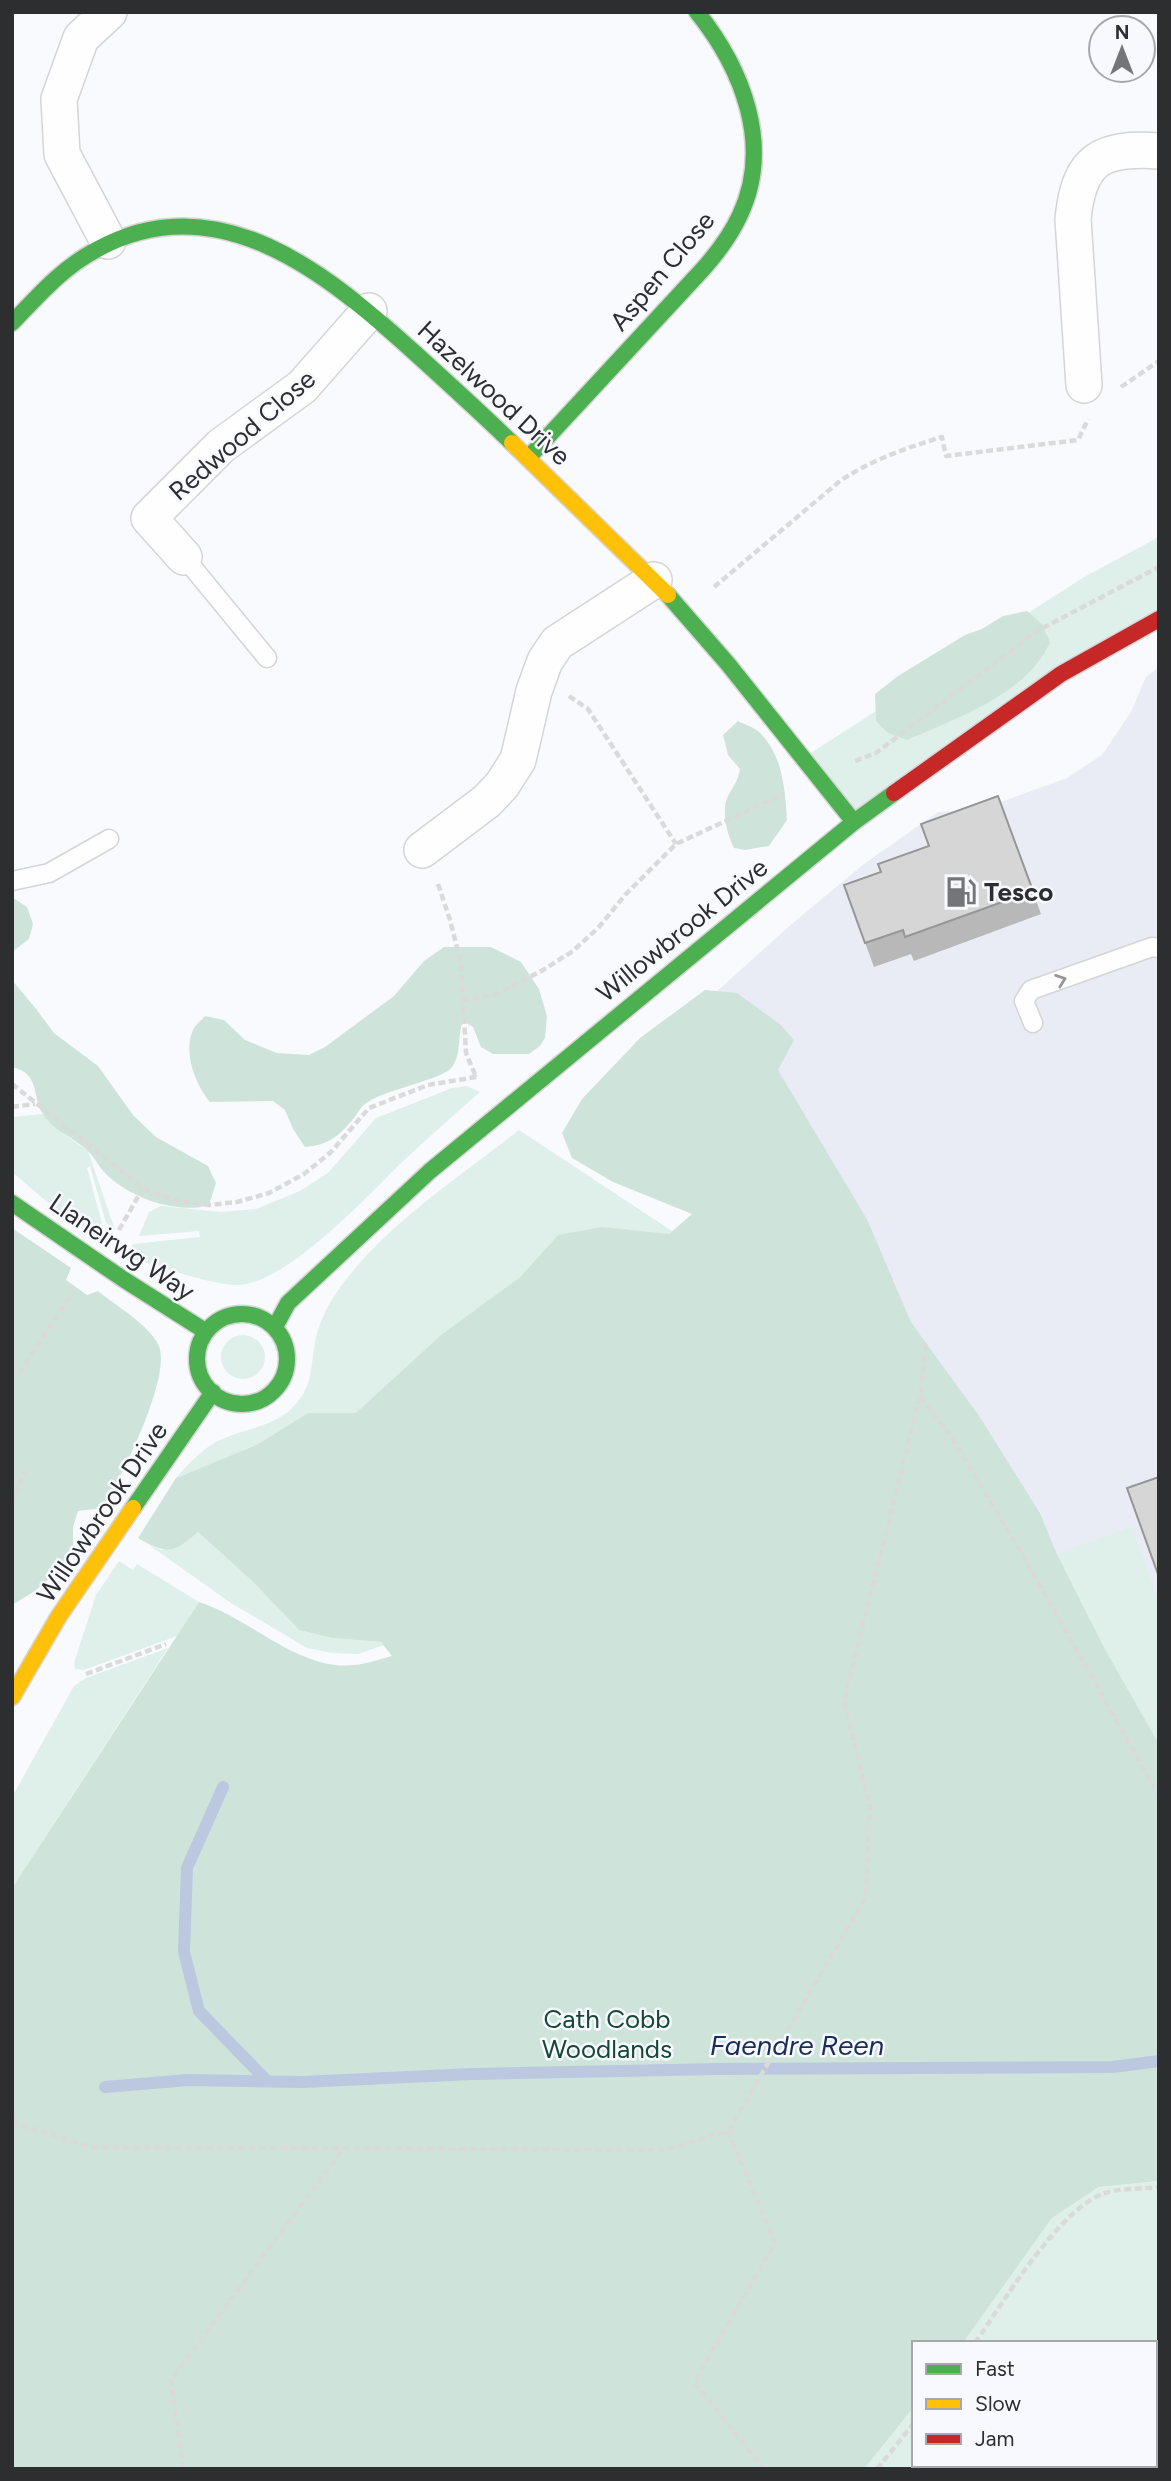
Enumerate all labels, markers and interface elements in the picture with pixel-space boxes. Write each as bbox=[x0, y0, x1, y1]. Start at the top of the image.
north arrow bbox=[1087, 14, 1157, 84]
text: N bbox=[1115, 21, 1129, 44]
street label: Aspen Close bbox=[603, 205, 721, 337]
street label: Hazelwood Drive bbox=[411, 314, 577, 472]
street label: Redwood Close bbox=[162, 363, 322, 507]
street label: Willowbrook Drive bbox=[590, 851, 774, 1009]
fuel station icon: Tesco bbox=[944, 875, 978, 909]
place label: Tesco bbox=[984, 876, 1053, 908]
one-way arrow bbox=[1055, 974, 1067, 988]
street label: Llaneirwg Way bbox=[43, 1187, 201, 1308]
street label: Willowbrook Drive bbox=[30, 1416, 174, 1608]
park label: Cath Cobb Woodlands bbox=[542, 2003, 672, 2065]
water label: Faendre Reen bbox=[710, 2028, 884, 2062]
legend bbox=[912, 2341, 1157, 2467]
text: Fast bbox=[975, 2356, 1015, 2381]
text: Slow bbox=[975, 2391, 1021, 2416]
text: Jam bbox=[975, 2426, 1014, 2451]

